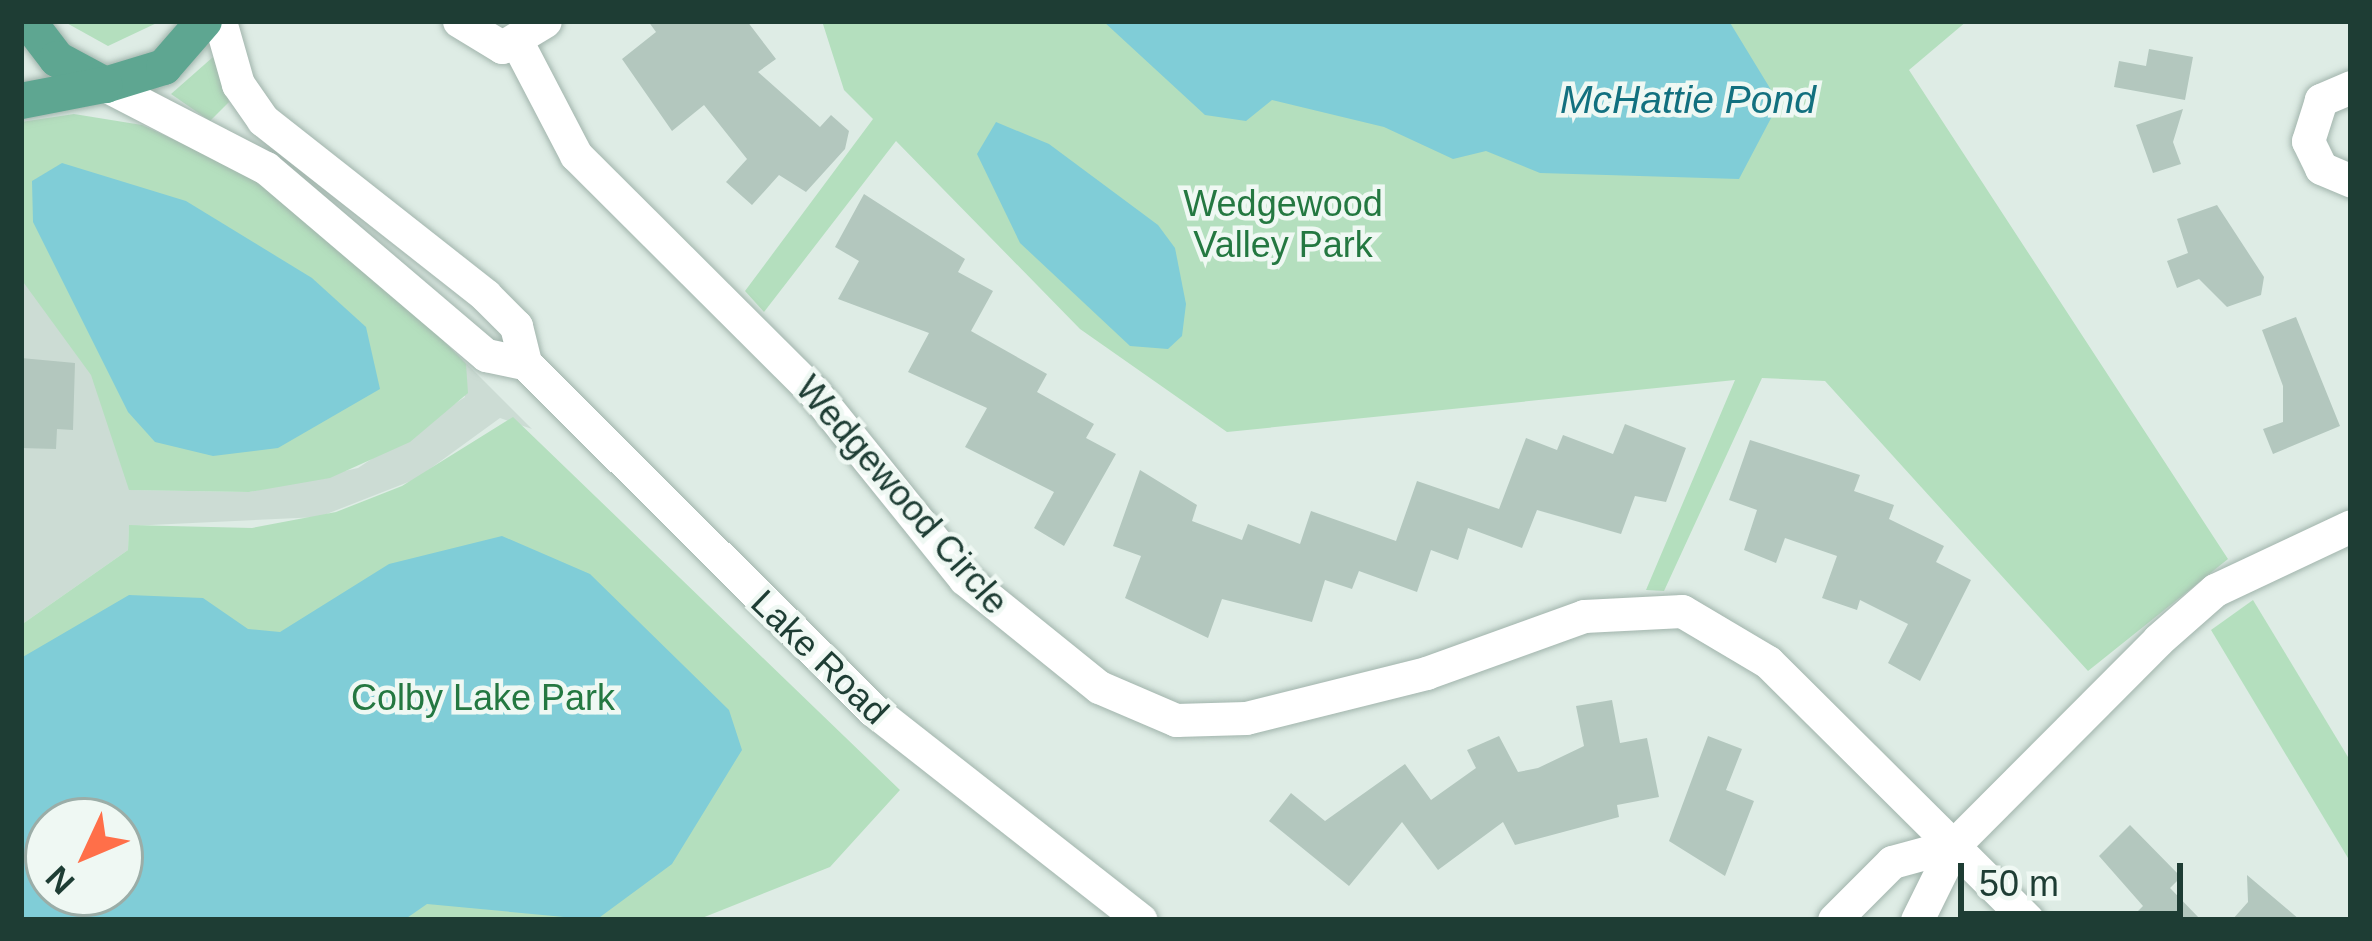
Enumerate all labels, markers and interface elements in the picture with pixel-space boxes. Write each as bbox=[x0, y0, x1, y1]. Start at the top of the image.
water label: McHattie Pond bbox=[1560, 77, 1816, 123]
park label: Wedgewood Valley Park bbox=[1183, 181, 1383, 266]
street label: Wedgewood Circle bbox=[787, 367, 1017, 623]
street label: Lake Road bbox=[742, 581, 898, 733]
park label: Colby Lake Park bbox=[351, 676, 615, 720]
north arrow bbox=[24, 797, 144, 917]
scale bar bbox=[1964, 839, 2189, 913]
text: N bbox=[38, 859, 81, 902]
text: 50 m bbox=[1979, 863, 2059, 904]

